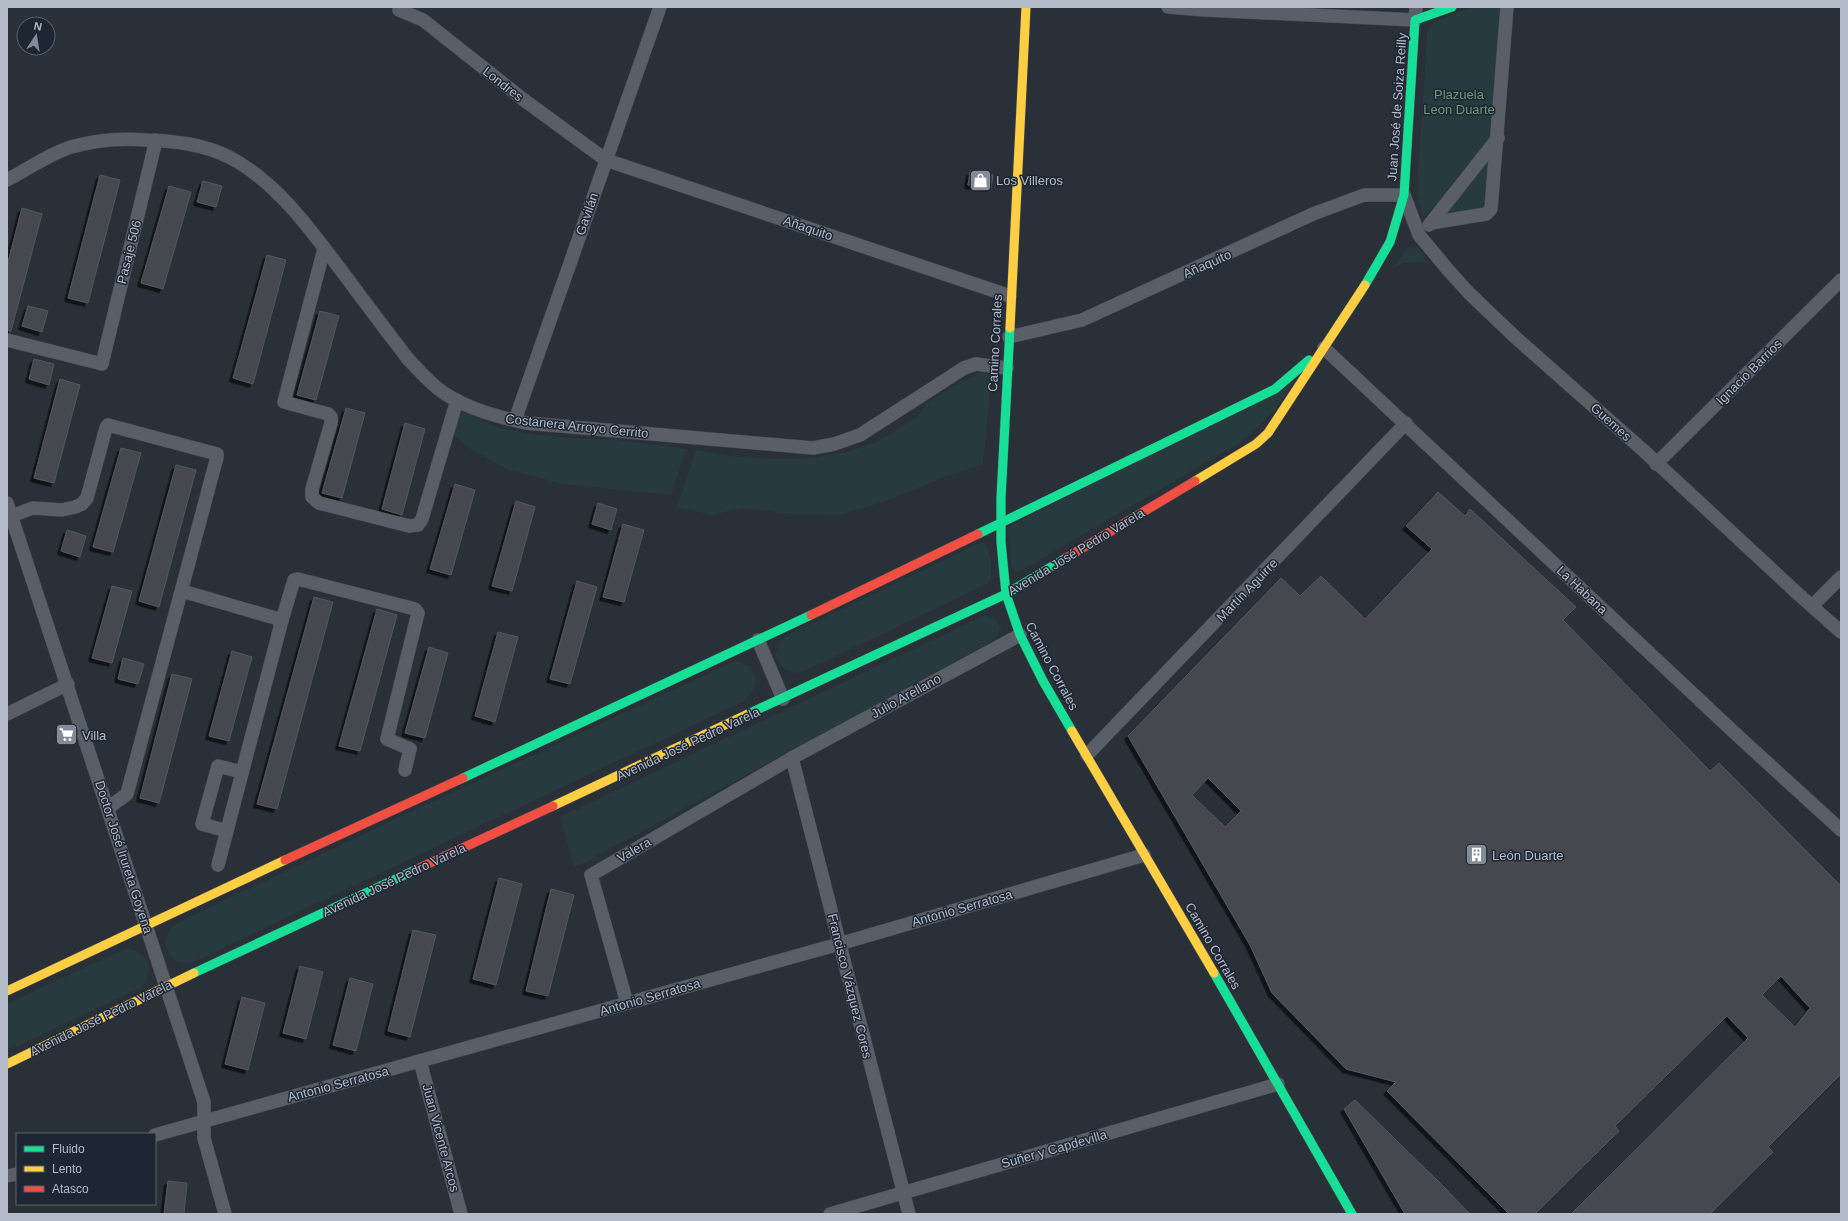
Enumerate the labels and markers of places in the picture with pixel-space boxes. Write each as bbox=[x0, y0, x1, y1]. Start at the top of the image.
shop icon: Los Villeros bbox=[968, 167, 994, 193]
place label: Los Villeros bbox=[996, 173, 1063, 188]
supermarket icon: Villa bbox=[54, 722, 80, 748]
place label: Villa bbox=[82, 728, 107, 743]
building icon: León Duarte bbox=[1464, 842, 1490, 868]
place label: León Duarte bbox=[1492, 848, 1564, 863]

